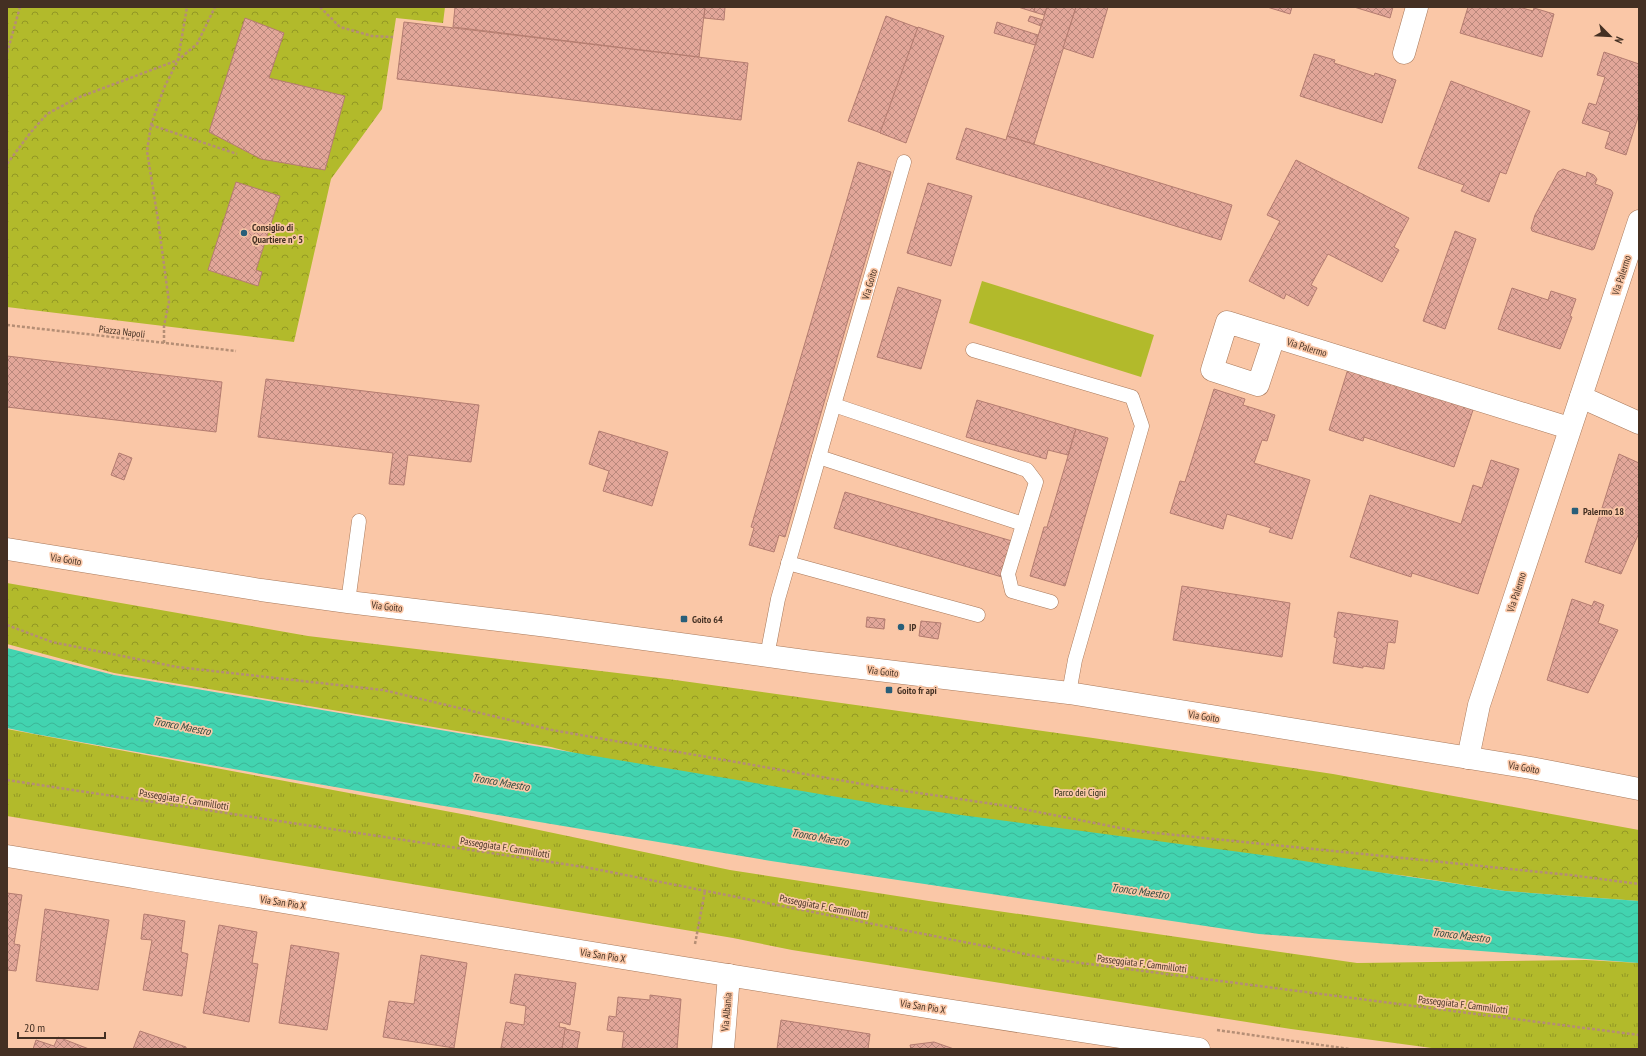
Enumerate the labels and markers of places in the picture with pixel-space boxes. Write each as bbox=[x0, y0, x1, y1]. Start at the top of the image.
place label: Consiglio di Quartiere n° 5 bbox=[252, 221, 303, 246]
marker: Consiglio di Quartiere n° 5 bbox=[239, 228, 249, 238]
place label: Palermo 18 bbox=[1583, 505, 1624, 518]
marker: Palermo 18 bbox=[1570, 506, 1580, 516]
place label: Goito 64 bbox=[692, 613, 723, 626]
marker: Goito 64 bbox=[679, 614, 689, 624]
place label: IP bbox=[909, 621, 916, 634]
marker: IP bbox=[896, 622, 906, 632]
place label: Goito fr api bbox=[897, 684, 937, 697]
marker: Goito fr api bbox=[884, 685, 894, 695]

